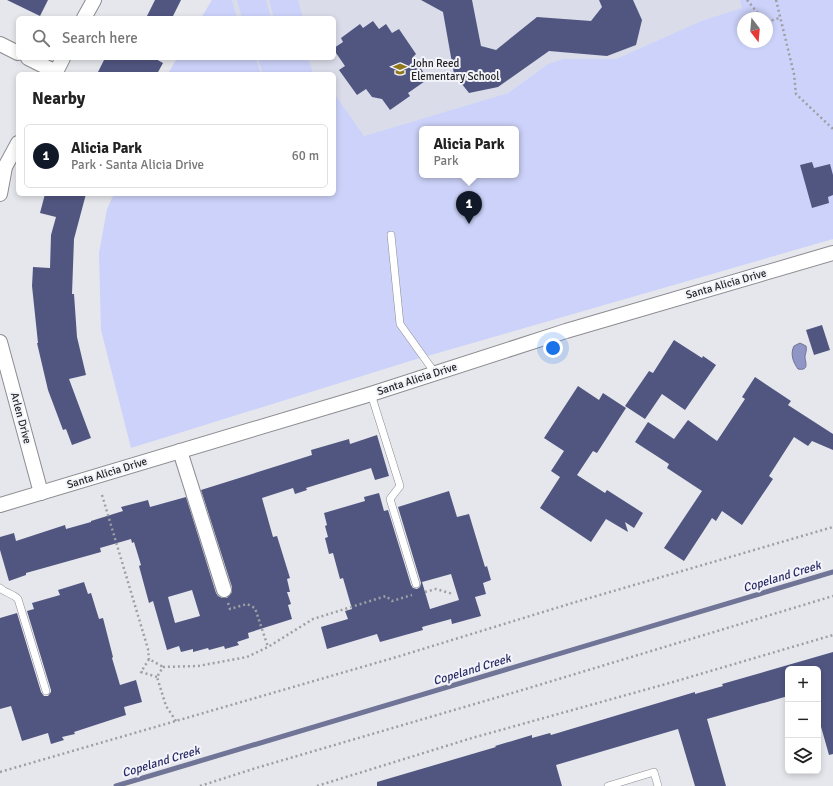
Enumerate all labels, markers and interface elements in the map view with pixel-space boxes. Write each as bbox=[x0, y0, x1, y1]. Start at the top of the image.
north arrow bbox=[737, 12, 773, 48]
search box bbox=[16, 16, 336, 60]
icon: search bbox=[30, 27, 52, 49]
text: Search here bbox=[62, 29, 138, 47]
place label: John Reed Elementary School bbox=[411, 57, 499, 83]
school or university icon: John Reed Elementary School bbox=[392, 61, 408, 77]
text: Nearby bbox=[32, 88, 85, 109]
popup bbox=[419, 126, 519, 178]
text: Alicia Park bbox=[433, 135, 505, 153]
text: Alicia Park bbox=[71, 139, 142, 157]
text: 1 bbox=[42, 148, 50, 164]
text: 60 m bbox=[292, 148, 319, 164]
text: Park bbox=[433, 153, 458, 169]
text: Park · Santa Alicia Drive bbox=[71, 157, 204, 173]
pin: 1 bbox=[456, 191, 482, 224]
street label: Santa Alicia Drive bbox=[684, 266, 768, 302]
your location bbox=[543, 338, 563, 358]
street label: Santa Alicia Drive bbox=[375, 360, 459, 398]
street label: Arlen Drive bbox=[8, 391, 34, 445]
street label: Santa Alicia Drive bbox=[65, 455, 149, 491]
water label: Copeland Creek bbox=[741, 558, 824, 596]
water label: Copeland Creek bbox=[431, 651, 514, 689]
map controls bbox=[785, 666, 821, 774]
button: + bbox=[785, 666, 821, 702]
button: − bbox=[785, 702, 821, 738]
button: layers bbox=[785, 738, 821, 774]
water label: Copeland Creek bbox=[120, 743, 203, 781]

